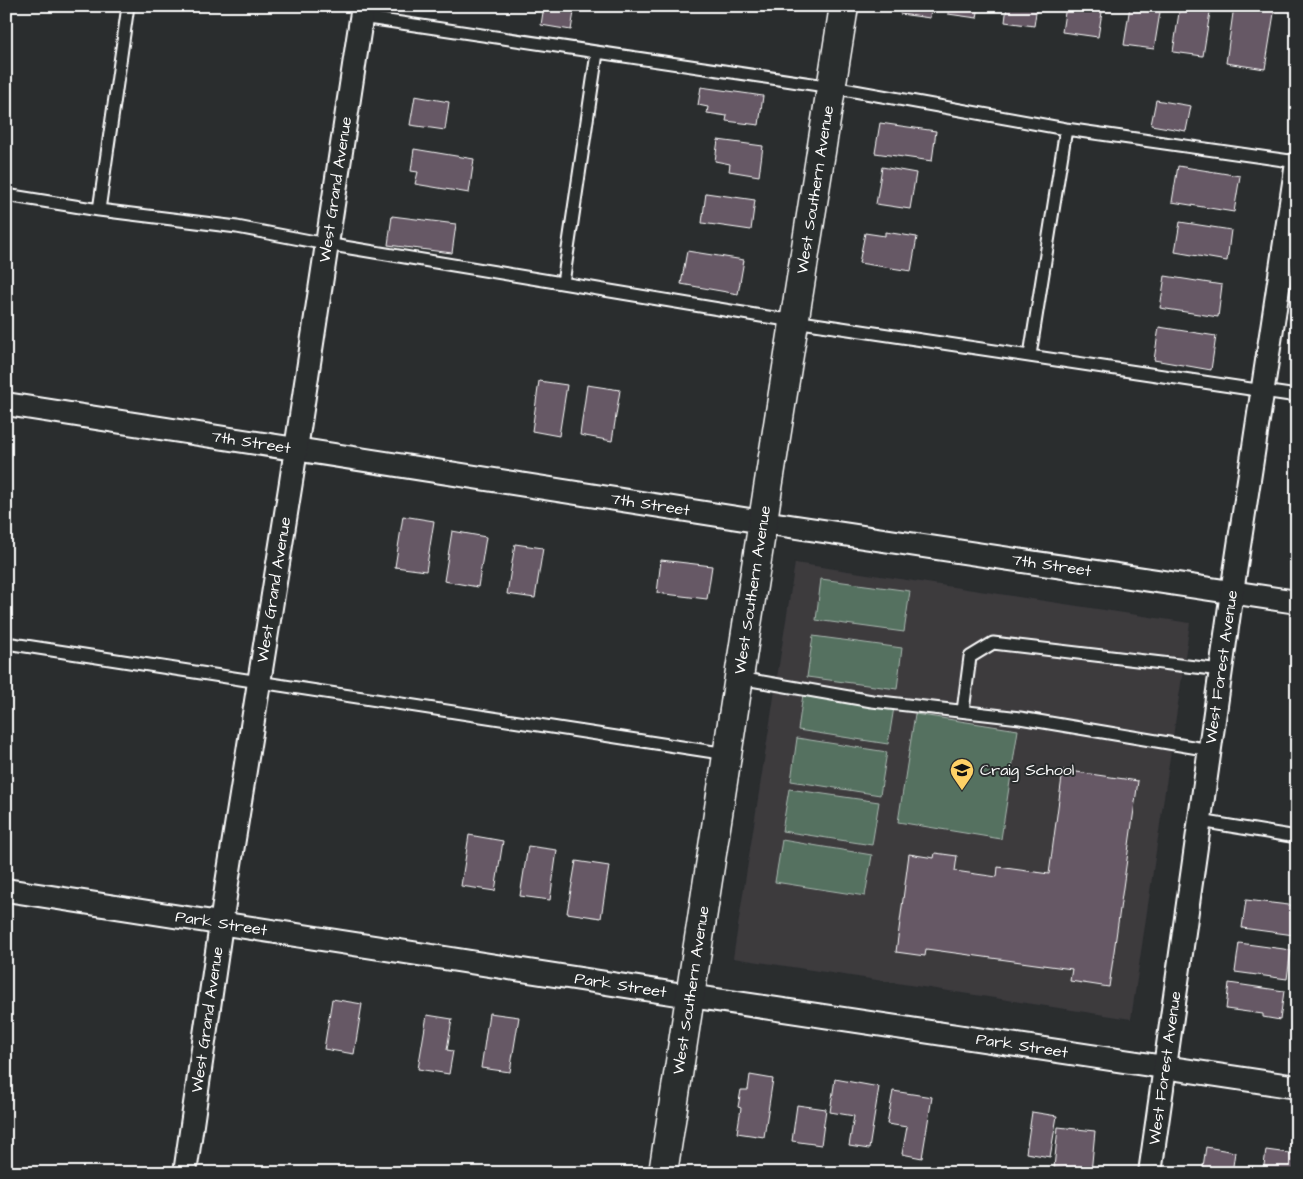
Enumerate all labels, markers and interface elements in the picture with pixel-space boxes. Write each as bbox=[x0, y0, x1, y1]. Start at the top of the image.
street label: West Southern Avenue bbox=[791, 104, 839, 276]
street label: West Grand Avenue bbox=[313, 115, 357, 264]
street label: 7th Street bbox=[210, 425, 293, 459]
street label: 7th Street bbox=[609, 487, 692, 522]
street label: West Southern Avenue bbox=[729, 504, 776, 676]
street label: West Grand Avenue bbox=[251, 515, 296, 664]
street label: 7th Street bbox=[1010, 548, 1093, 582]
street label: West Forest Avenue bbox=[1200, 588, 1243, 745]
school or university icon: Craig School bbox=[949, 757, 975, 791]
place label: Craig School bbox=[980, 759, 1074, 782]
street label: West Southern Avenue bbox=[667, 904, 715, 1076]
street label: Park Street bbox=[174, 905, 269, 941]
street label: West Grand Avenue bbox=[186, 945, 229, 1094]
street label: Park Street bbox=[573, 967, 669, 1003]
street label: West Forest Avenue bbox=[1143, 989, 1187, 1146]
street label: Park Street bbox=[975, 1028, 1070, 1064]

